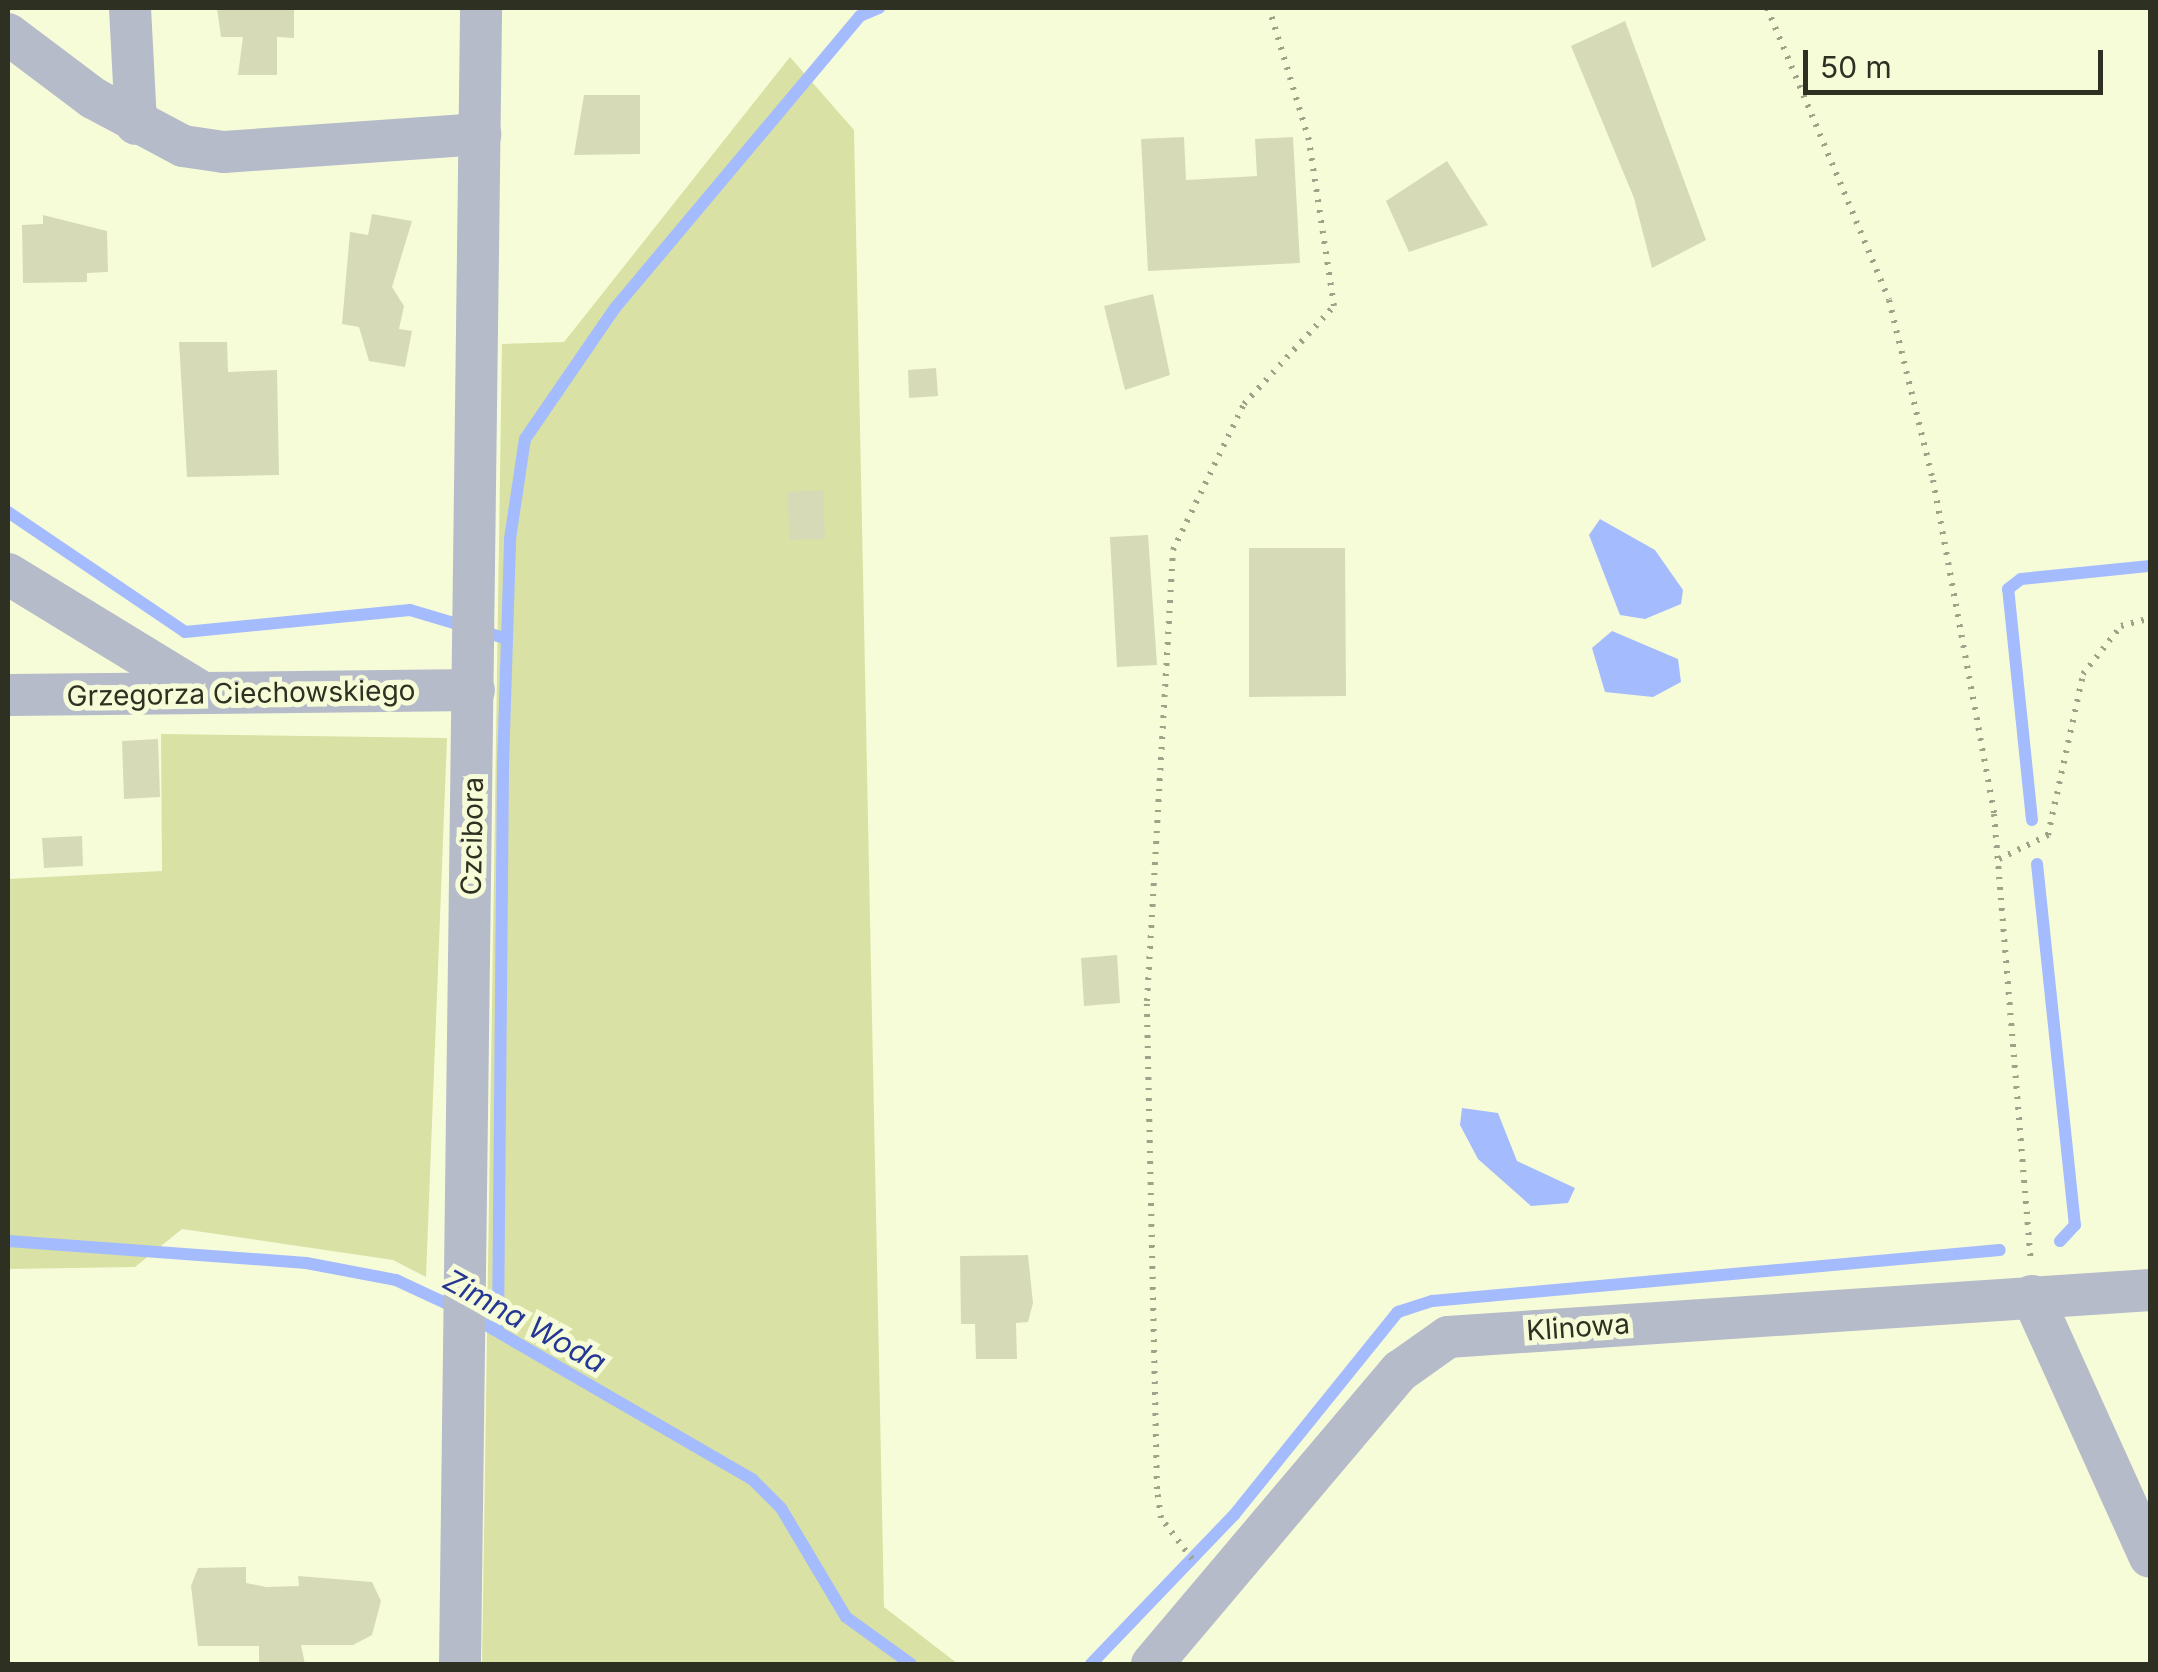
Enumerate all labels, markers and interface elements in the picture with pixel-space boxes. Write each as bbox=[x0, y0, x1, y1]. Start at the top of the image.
scale bar bbox=[1808, 30, 2108, 92]
text: 50 m bbox=[1820, 49, 1892, 85]
street label: Grzegorza Ciechowskiego bbox=[66, 673, 416, 713]
street label: Czcibora bbox=[454, 776, 490, 896]
water label: Zimna Woda bbox=[438, 1262, 612, 1380]
street label: Klinowa bbox=[1525, 1307, 1631, 1347]

